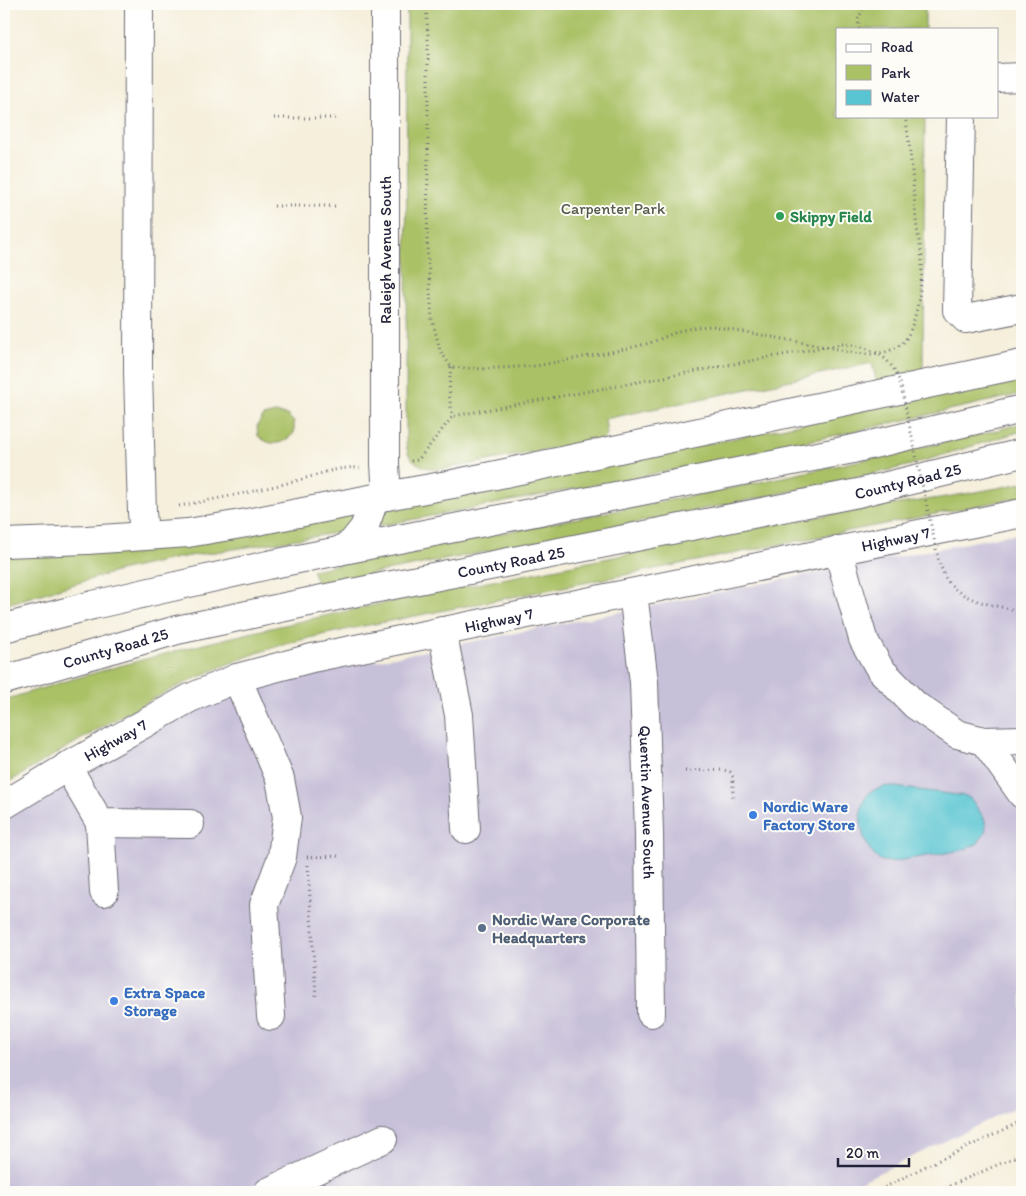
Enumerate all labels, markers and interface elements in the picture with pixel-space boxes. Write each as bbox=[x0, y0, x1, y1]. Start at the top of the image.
legend bbox=[836, 28, 998, 118]
text: Road bbox=[881, 38, 914, 56]
text: Park bbox=[881, 64, 911, 82]
text: Water bbox=[881, 88, 920, 106]
street label: Raleigh Avenue South bbox=[376, 176, 395, 324]
park label: Carpenter Park bbox=[561, 199, 666, 218]
place label: Skippy Field bbox=[790, 207, 872, 227]
marker: Skippy Field bbox=[774, 210, 786, 222]
street label: County Road 25 bbox=[853, 459, 963, 503]
street label: Highway 7 bbox=[860, 523, 932, 556]
street label: County Road 25 bbox=[456, 542, 566, 582]
street label: Highway 7 bbox=[463, 604, 535, 637]
street label: County Road 25 bbox=[61, 624, 171, 673]
street label: Highway 7 bbox=[81, 715, 151, 765]
street label: Quentin Avenue South bbox=[635, 725, 659, 879]
place label: Nordic Ware Factory Store bbox=[763, 797, 856, 835]
marker: Nordic Ware Factory Store bbox=[747, 809, 759, 821]
place label: Nordic Ware Corporate Headquarters bbox=[492, 910, 650, 948]
marker: Nordic Ware Corporate Headquarters bbox=[476, 922, 488, 934]
place label: Extra Space Storage bbox=[124, 983, 205, 1021]
marker: Extra Space Storage bbox=[108, 995, 120, 1007]
scale bar bbox=[838, 1136, 910, 1168]
text: 20 m bbox=[846, 1144, 880, 1162]

